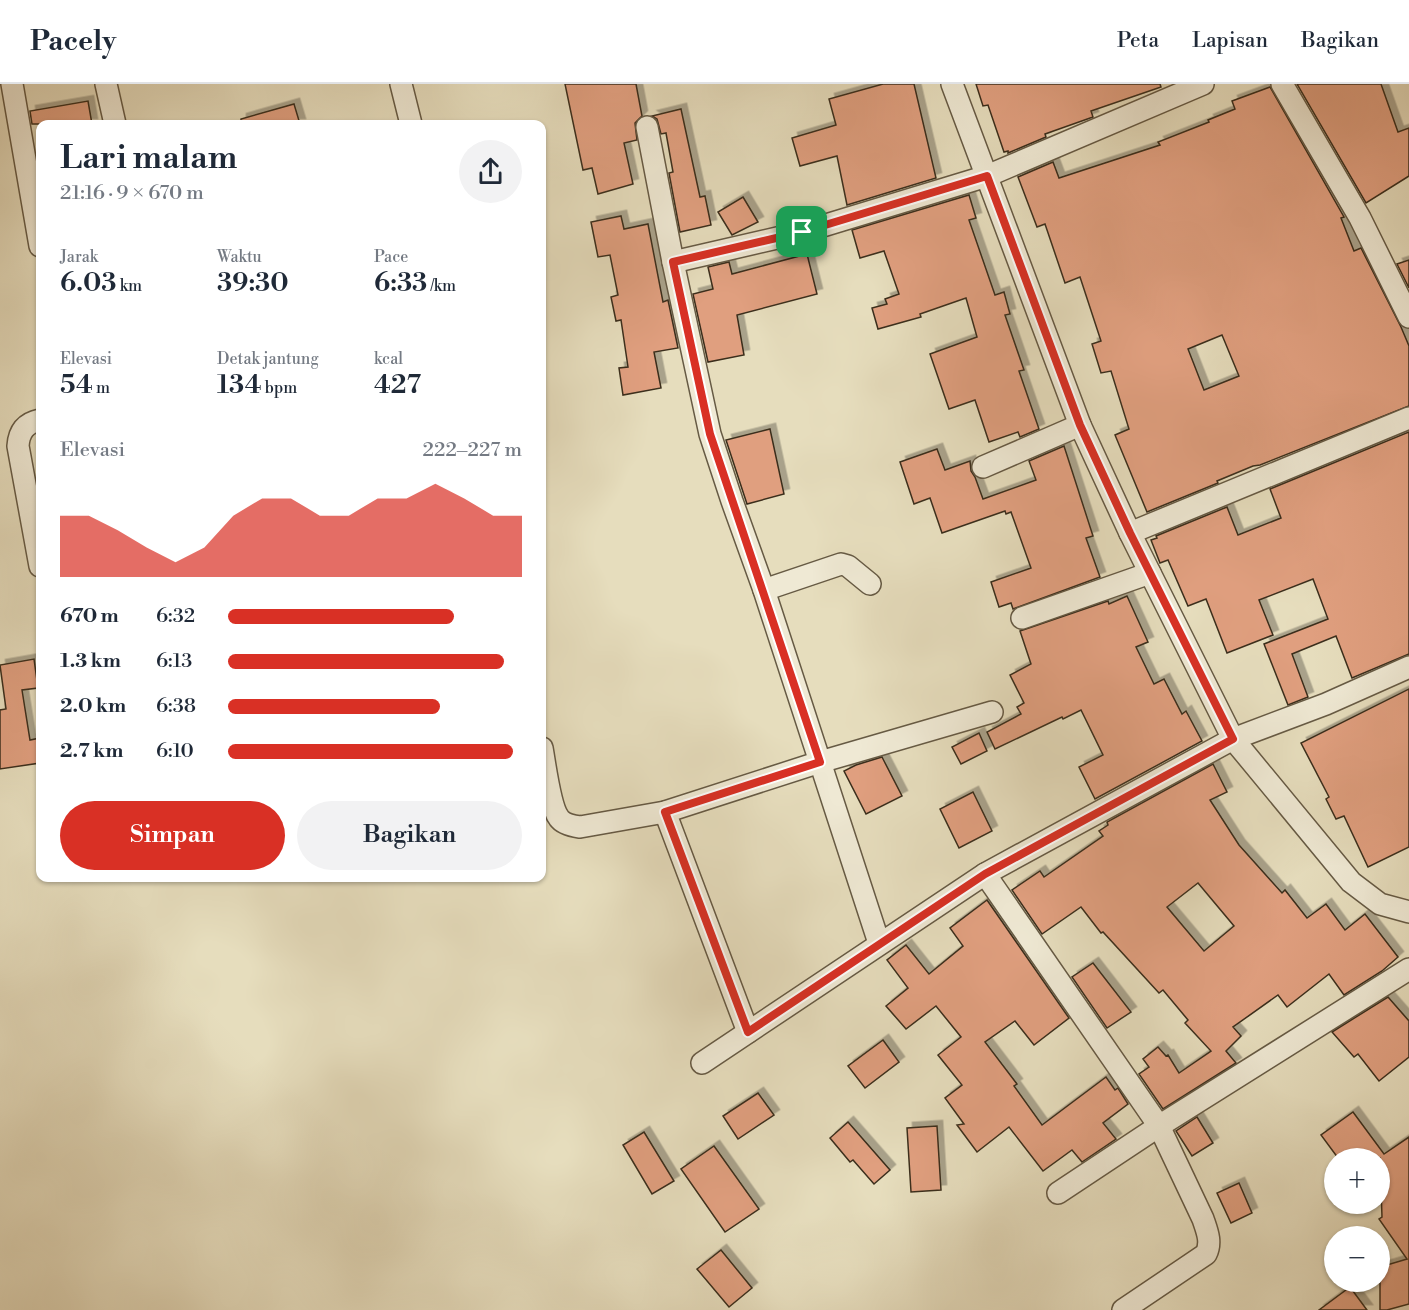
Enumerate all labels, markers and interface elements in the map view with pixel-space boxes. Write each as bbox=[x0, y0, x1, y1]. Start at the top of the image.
text: Pacely bbox=[30, 24, 116, 59]
text: Peta bbox=[1117, 28, 1159, 54]
text: Lapisan bbox=[1192, 28, 1268, 54]
text: Bagikan bbox=[1301, 28, 1379, 54]
text: Lari malam bbox=[60, 138, 237, 179]
button: share bbox=[459, 140, 522, 203]
text: 21:16 · 9 × 670 m bbox=[60, 181, 204, 206]
pin bbox=[776, 206, 827, 257]
icon: arrive bbox=[785, 215, 818, 248]
text: Jarak bbox=[60, 247, 98, 267]
text: Waktu bbox=[217, 247, 262, 267]
text: Pace bbox=[374, 247, 408, 267]
text: 6.03 bbox=[60, 267, 116, 299]
text: 39:30 bbox=[217, 267, 289, 299]
text: 6:33 bbox=[374, 267, 427, 299]
text: km bbox=[116, 276, 142, 296]
text: /km bbox=[427, 276, 456, 296]
text: Elevasi bbox=[60, 349, 112, 369]
text: Detak jantung bbox=[217, 349, 319, 369]
text: kcal bbox=[374, 349, 403, 369]
text: 54 bbox=[60, 369, 93, 401]
text: 134 bbox=[217, 369, 261, 401]
text: 427 bbox=[374, 369, 421, 401]
text: m bbox=[93, 378, 110, 398]
text: bpm bbox=[261, 378, 297, 398]
text: Elevasi bbox=[60, 438, 125, 463]
text: 222–227 m bbox=[423, 438, 522, 463]
text: 670 m bbox=[60, 604, 119, 629]
text: 6:32 bbox=[156, 604, 195, 629]
text: 1.3 km bbox=[60, 649, 121, 674]
text: 6:13 bbox=[156, 649, 192, 674]
text: 2.0 km bbox=[60, 694, 126, 719]
text: 6:38 bbox=[156, 694, 196, 719]
text: 2.7 km bbox=[60, 739, 124, 764]
text: 6:10 bbox=[156, 739, 194, 764]
button: Simpan bbox=[60, 801, 285, 870]
button: Bagikan bbox=[297, 801, 522, 870]
map controls bbox=[1324, 1148, 1390, 1292]
button: + bbox=[1324, 1148, 1390, 1214]
button: − bbox=[1324, 1226, 1390, 1292]

